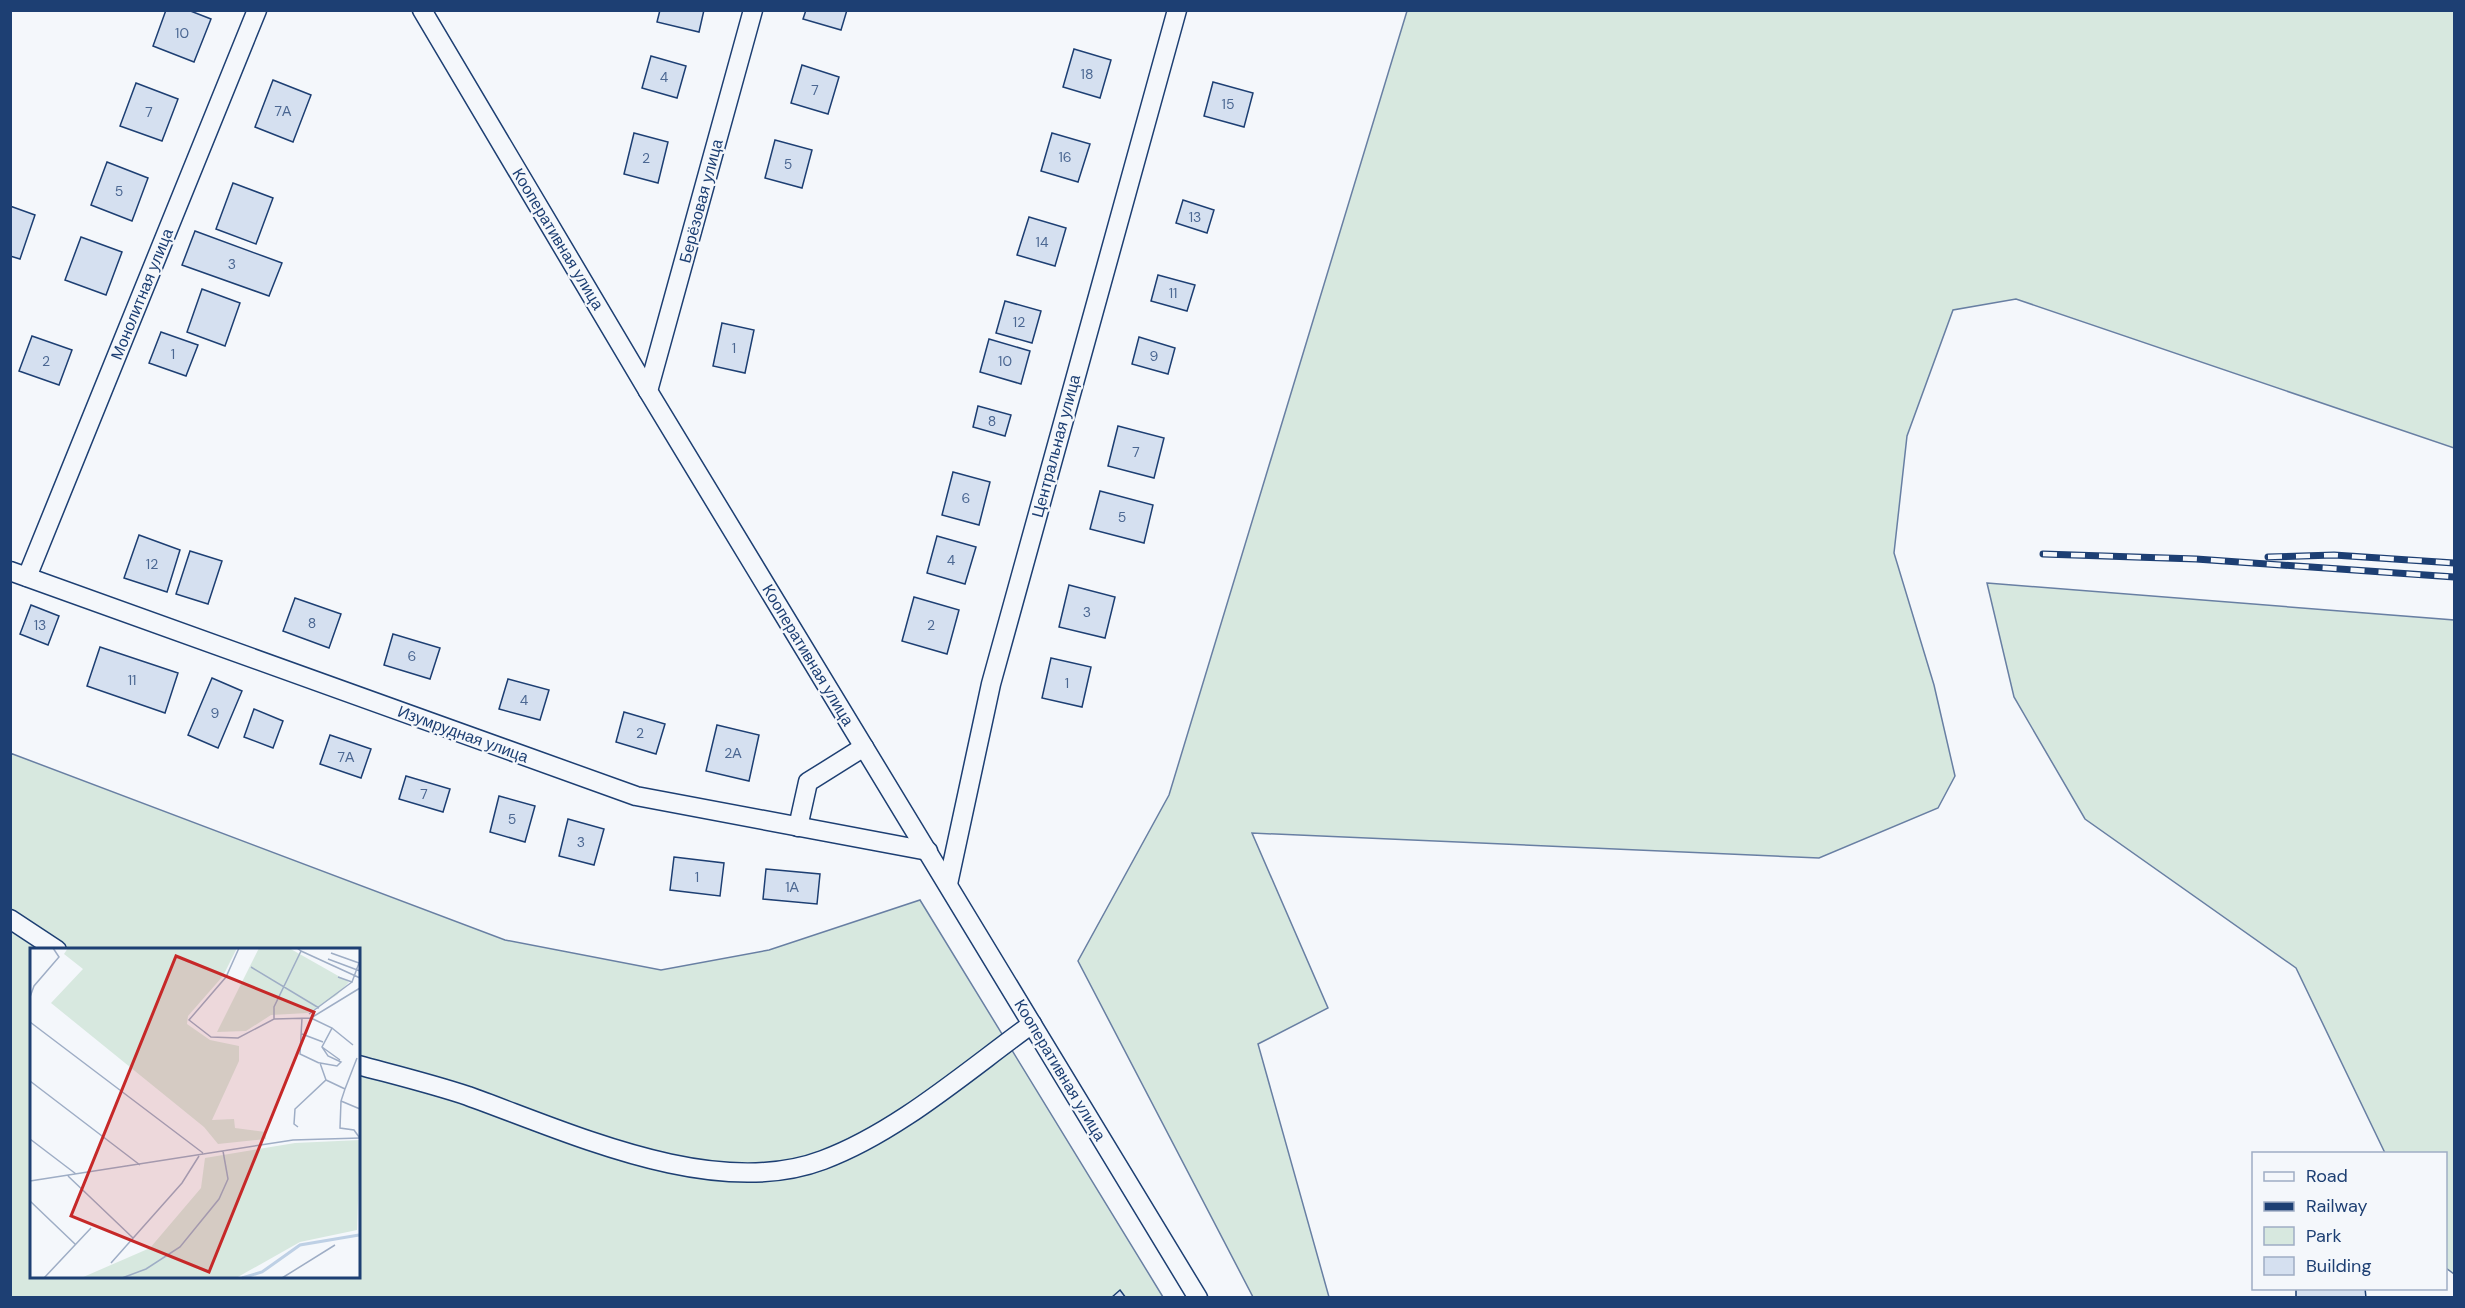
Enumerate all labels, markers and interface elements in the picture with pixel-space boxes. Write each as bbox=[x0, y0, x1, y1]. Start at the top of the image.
house number: 10 bbox=[175, 24, 189, 42]
house number: 18 bbox=[1081, 65, 1093, 83]
house number: 4 bbox=[660, 68, 669, 86]
house number: 7 bbox=[811, 81, 819, 99]
house number: 15 bbox=[1222, 95, 1234, 113]
house number: 7А bbox=[275, 102, 292, 120]
house number: 7 bbox=[145, 103, 153, 121]
street label: Берёзовая улица bbox=[674, 137, 728, 265]
house number: 16 bbox=[1058, 148, 1072, 166]
house number: 2 bbox=[642, 149, 650, 167]
house number: 5 bbox=[784, 155, 792, 173]
street label: Кооперативная улица bbox=[507, 164, 609, 314]
house number: 5 bbox=[115, 182, 123, 200]
house number: 13 bbox=[1189, 208, 1201, 226]
street label: Монолитная улица bbox=[106, 225, 178, 363]
house number: 14 bbox=[1036, 233, 1049, 251]
house number: 3 bbox=[228, 255, 236, 273]
house number: 11 bbox=[1169, 284, 1177, 302]
house number: 12 bbox=[1013, 313, 1025, 331]
house number: 1 bbox=[732, 339, 736, 357]
house number: 1 bbox=[171, 345, 175, 363]
house number: 9 bbox=[1150, 347, 1159, 365]
house number: 2 bbox=[42, 352, 50, 370]
house number: 10 bbox=[998, 352, 1012, 370]
street label: Центральная улица bbox=[1027, 372, 1085, 520]
house number: 8 bbox=[988, 412, 996, 430]
house number: 7 bbox=[1132, 443, 1140, 461]
house number: 6 bbox=[962, 489, 970, 507]
house number: 5 bbox=[1118, 508, 1126, 526]
house number: 4 bbox=[947, 551, 956, 569]
house number: 12 bbox=[146, 555, 158, 573]
street label: Кооперативная улица bbox=[757, 580, 859, 730]
house number: 3 bbox=[1083, 603, 1091, 621]
house number: 8 bbox=[308, 614, 316, 632]
house number: 13 bbox=[34, 616, 46, 634]
house number: 2 bbox=[927, 616, 935, 634]
house number: 6 bbox=[408, 647, 416, 665]
house number: 11 bbox=[128, 671, 136, 689]
house number: 1 bbox=[1065, 674, 1069, 692]
house number: 4 bbox=[520, 691, 529, 709]
street label: Изумрудная улица bbox=[395, 701, 531, 767]
house number: 9 bbox=[211, 704, 220, 722]
house number: 2 bbox=[636, 724, 644, 742]
house number: 2А bbox=[724, 744, 742, 762]
house number: 7А bbox=[338, 748, 355, 766]
house number: 7 bbox=[420, 785, 428, 803]
house number: 5 bbox=[508, 810, 516, 828]
house number: 3 bbox=[577, 833, 585, 851]
house number: 1 bbox=[695, 868, 699, 886]
house number: 1А bbox=[785, 878, 800, 896]
inset map bbox=[30, 948, 360, 1278]
street label: Кооперативная улица bbox=[1009, 995, 1111, 1145]
legend bbox=[2252, 1152, 2447, 1290]
text: Road bbox=[2306, 1164, 2348, 1188]
text: Railway bbox=[2306, 1194, 2368, 1218]
text: Park bbox=[2306, 1224, 2342, 1248]
text: Building bbox=[2306, 1254, 2371, 1278]

